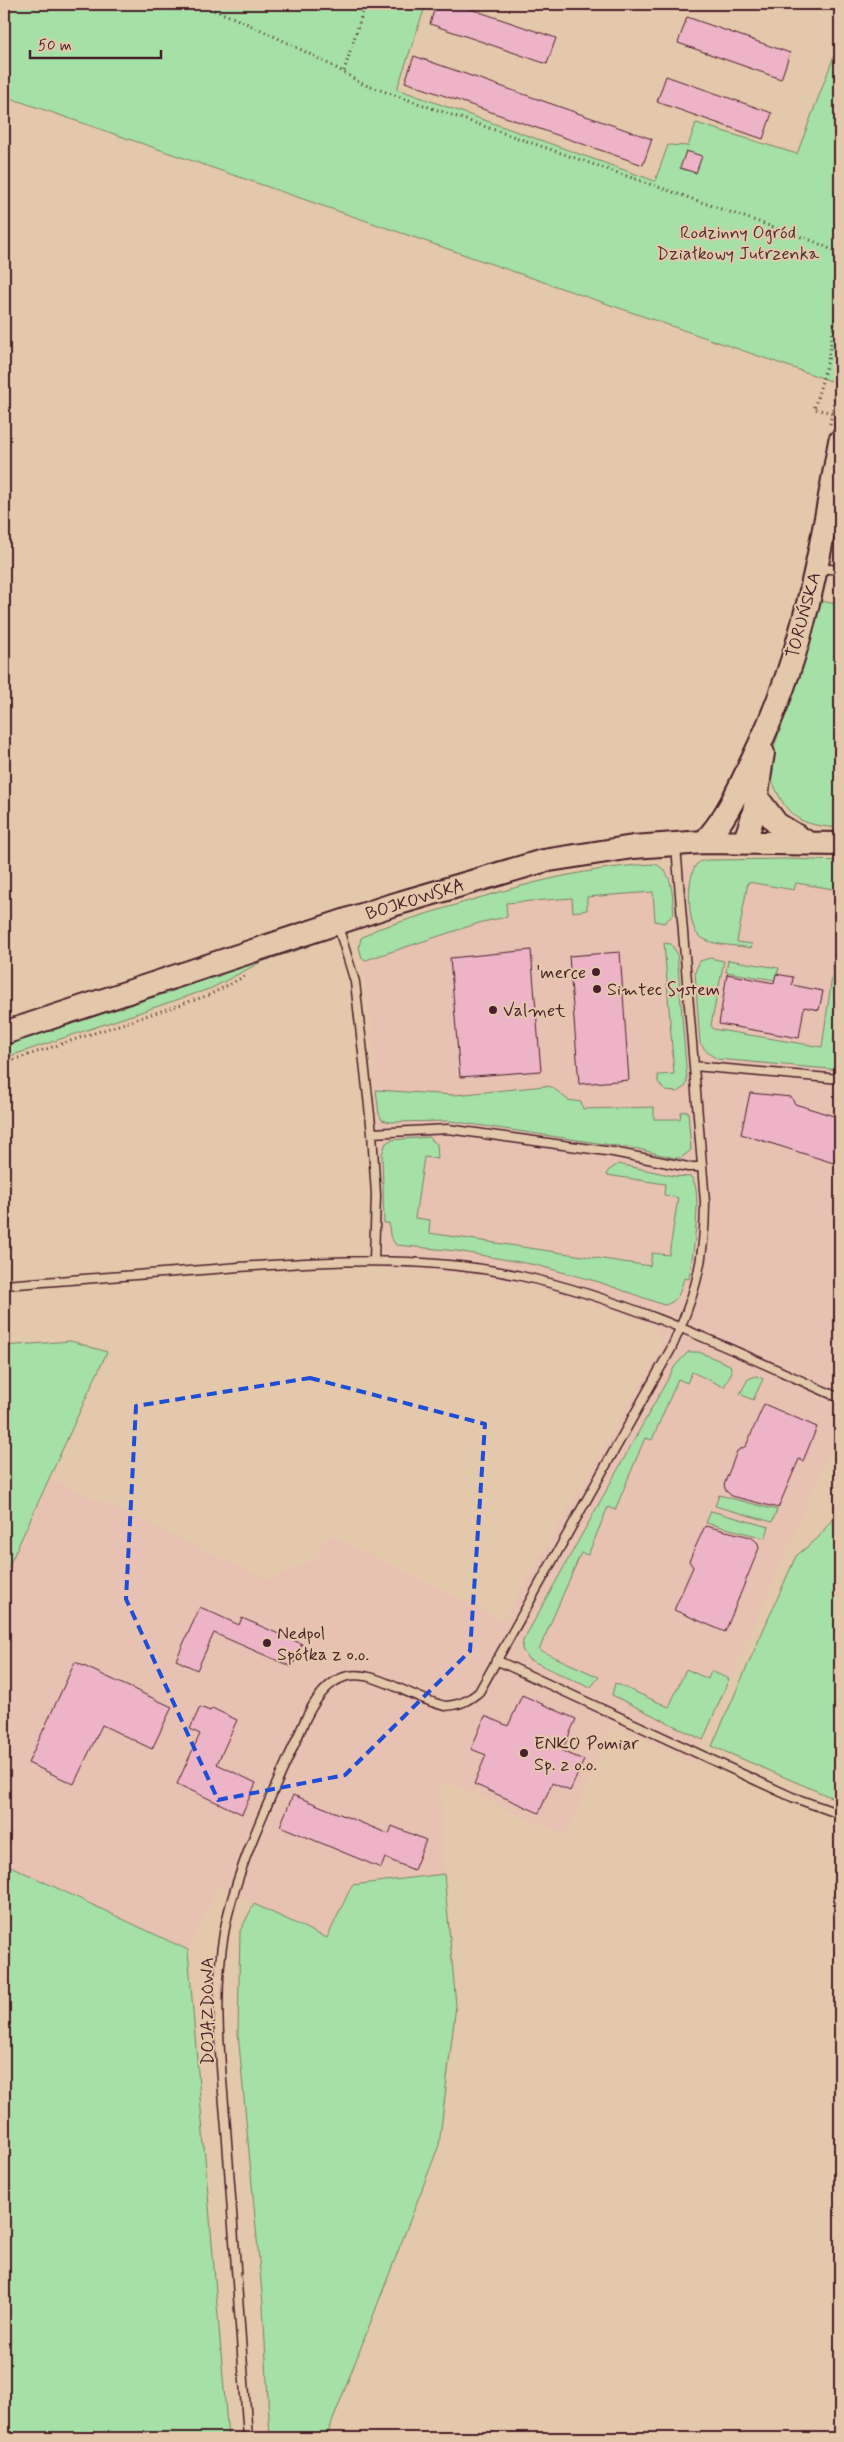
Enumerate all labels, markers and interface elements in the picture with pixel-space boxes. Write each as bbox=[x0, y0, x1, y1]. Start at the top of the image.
scale bar bbox=[30, 28, 161, 60]
text: 50 m bbox=[38, 36, 72, 56]
park label: Rodzinny Ogród Działkowy Jutrzenka bbox=[657, 221, 820, 266]
street label: TORUŃSKA bbox=[781, 569, 827, 661]
street label: BOJKOWSKA bbox=[363, 874, 468, 926]
place label: 'merce bbox=[536, 961, 586, 985]
marker: 'merce bbox=[590, 966, 602, 978]
place label: Simtec System bbox=[607, 978, 720, 1002]
marker: Simtec System bbox=[591, 983, 603, 995]
place label: Valmet bbox=[503, 999, 566, 1023]
marker: Valmet bbox=[487, 1004, 499, 1016]
place label: Nedpol Spółka z o.o. bbox=[277, 1622, 369, 1667]
marker: Nedpol Spółka z o.o. bbox=[261, 1637, 273, 1649]
place label: ENKO Pomiar Sp. z o.o. bbox=[534, 1732, 639, 1777]
marker: ENKO Pomiar Sp. z o.o. bbox=[518, 1747, 530, 1759]
street label: DOJAZDOWA bbox=[196, 1957, 220, 2065]

